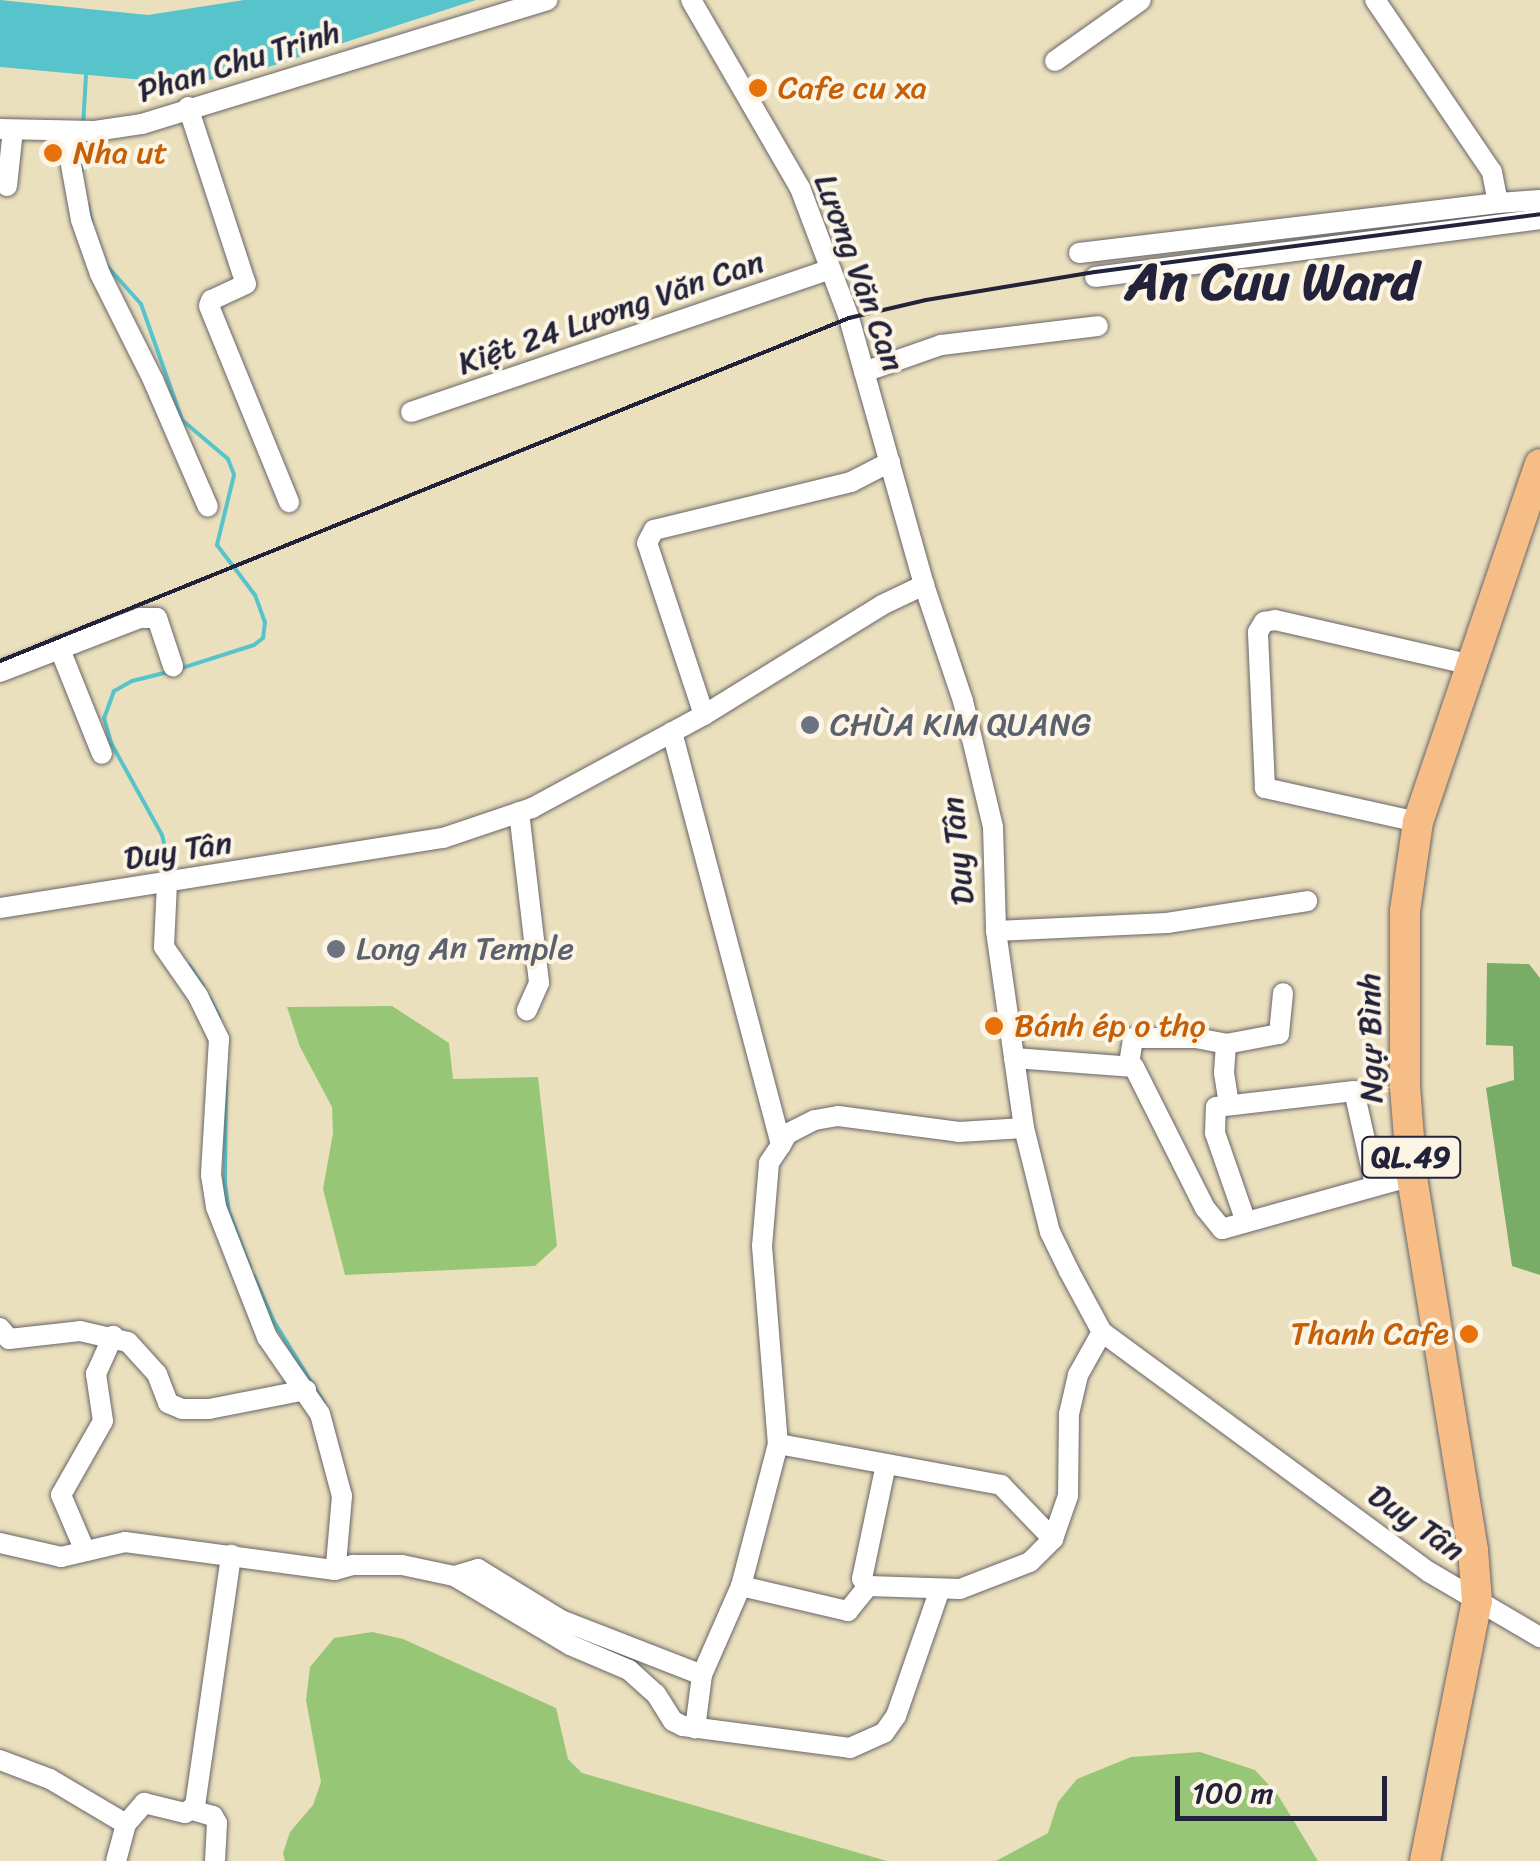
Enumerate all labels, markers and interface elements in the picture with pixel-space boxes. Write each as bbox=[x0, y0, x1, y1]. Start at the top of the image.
street label: Phan Chu Trinh bbox=[133, 13, 345, 111]
place label: Cafe cu xa bbox=[778, 69, 927, 107]
marker: Cafe cu xa bbox=[747, 77, 769, 99]
place label: Nha ut bbox=[73, 134, 167, 172]
marker: Nha ut bbox=[42, 142, 64, 164]
street label: Lương Văn Can bbox=[806, 169, 912, 377]
street label: Kiệt 24 Lương Văn Can bbox=[453, 243, 769, 383]
district label: An Cuu Ward bbox=[1126, 252, 1418, 314]
place label: CHÙA KIM QUANG bbox=[830, 706, 1094, 744]
marker: CHÙA KIM QUANG bbox=[799, 714, 821, 736]
street label: Duy Tân bbox=[933, 795, 983, 907]
street label: Duy Tân bbox=[121, 823, 235, 879]
place label: Long An Temple bbox=[356, 930, 574, 968]
marker: Long An Temple bbox=[325, 938, 347, 960]
street label: Ngự Bình bbox=[1351, 973, 1391, 1103]
place label: Bánh ép o thọ bbox=[1014, 1007, 1206, 1045]
marker: Bánh ép o thọ bbox=[983, 1015, 1005, 1037]
road number: QL.49 bbox=[1361, 1132, 1461, 1182]
place label: Thanh Cafe bbox=[1289, 1315, 1449, 1353]
marker: Thanh Cafe bbox=[1458, 1323, 1480, 1345]
street label: Duy Tân bbox=[1360, 1476, 1472, 1570]
scale bar bbox=[1180, 1756, 1392, 1818]
text: 100 m bbox=[1192, 1766, 1274, 1820]

